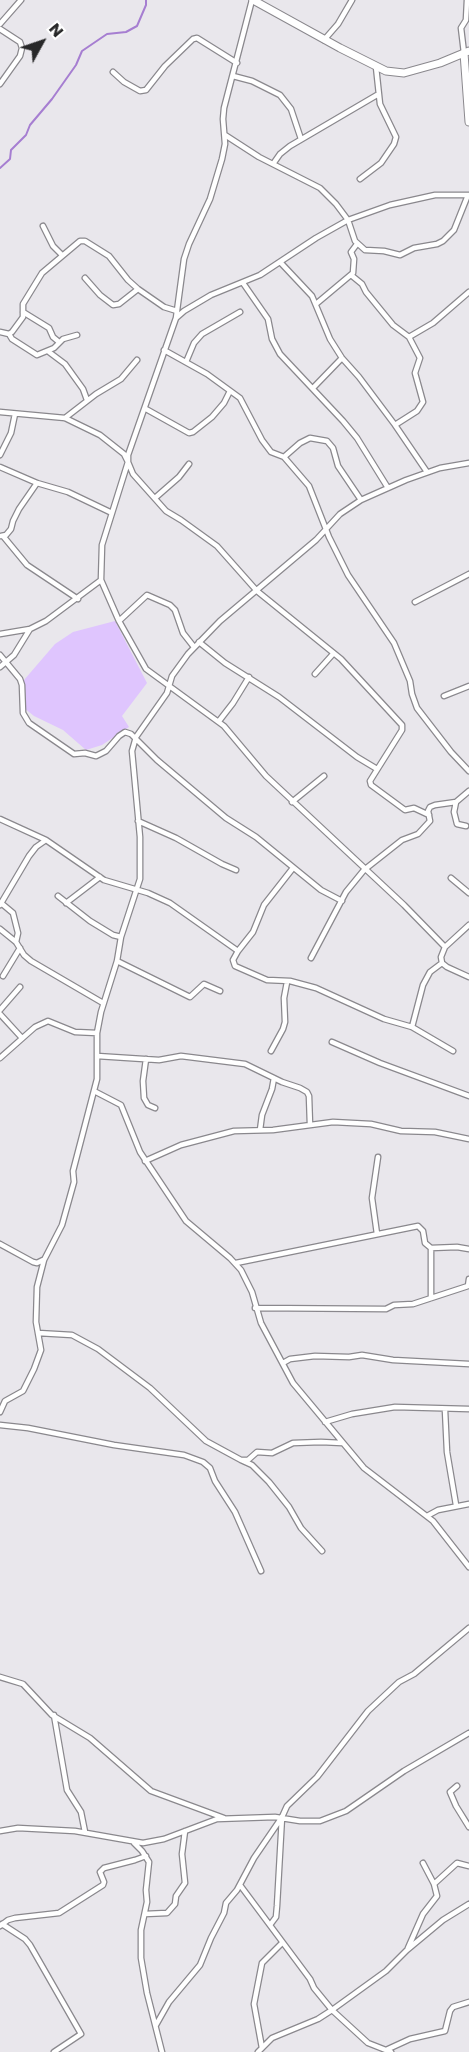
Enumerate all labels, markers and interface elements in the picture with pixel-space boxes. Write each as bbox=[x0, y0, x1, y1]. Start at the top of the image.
north arrow bbox=[12, 12, 72, 72]
text: N bbox=[43, 18, 69, 42]

